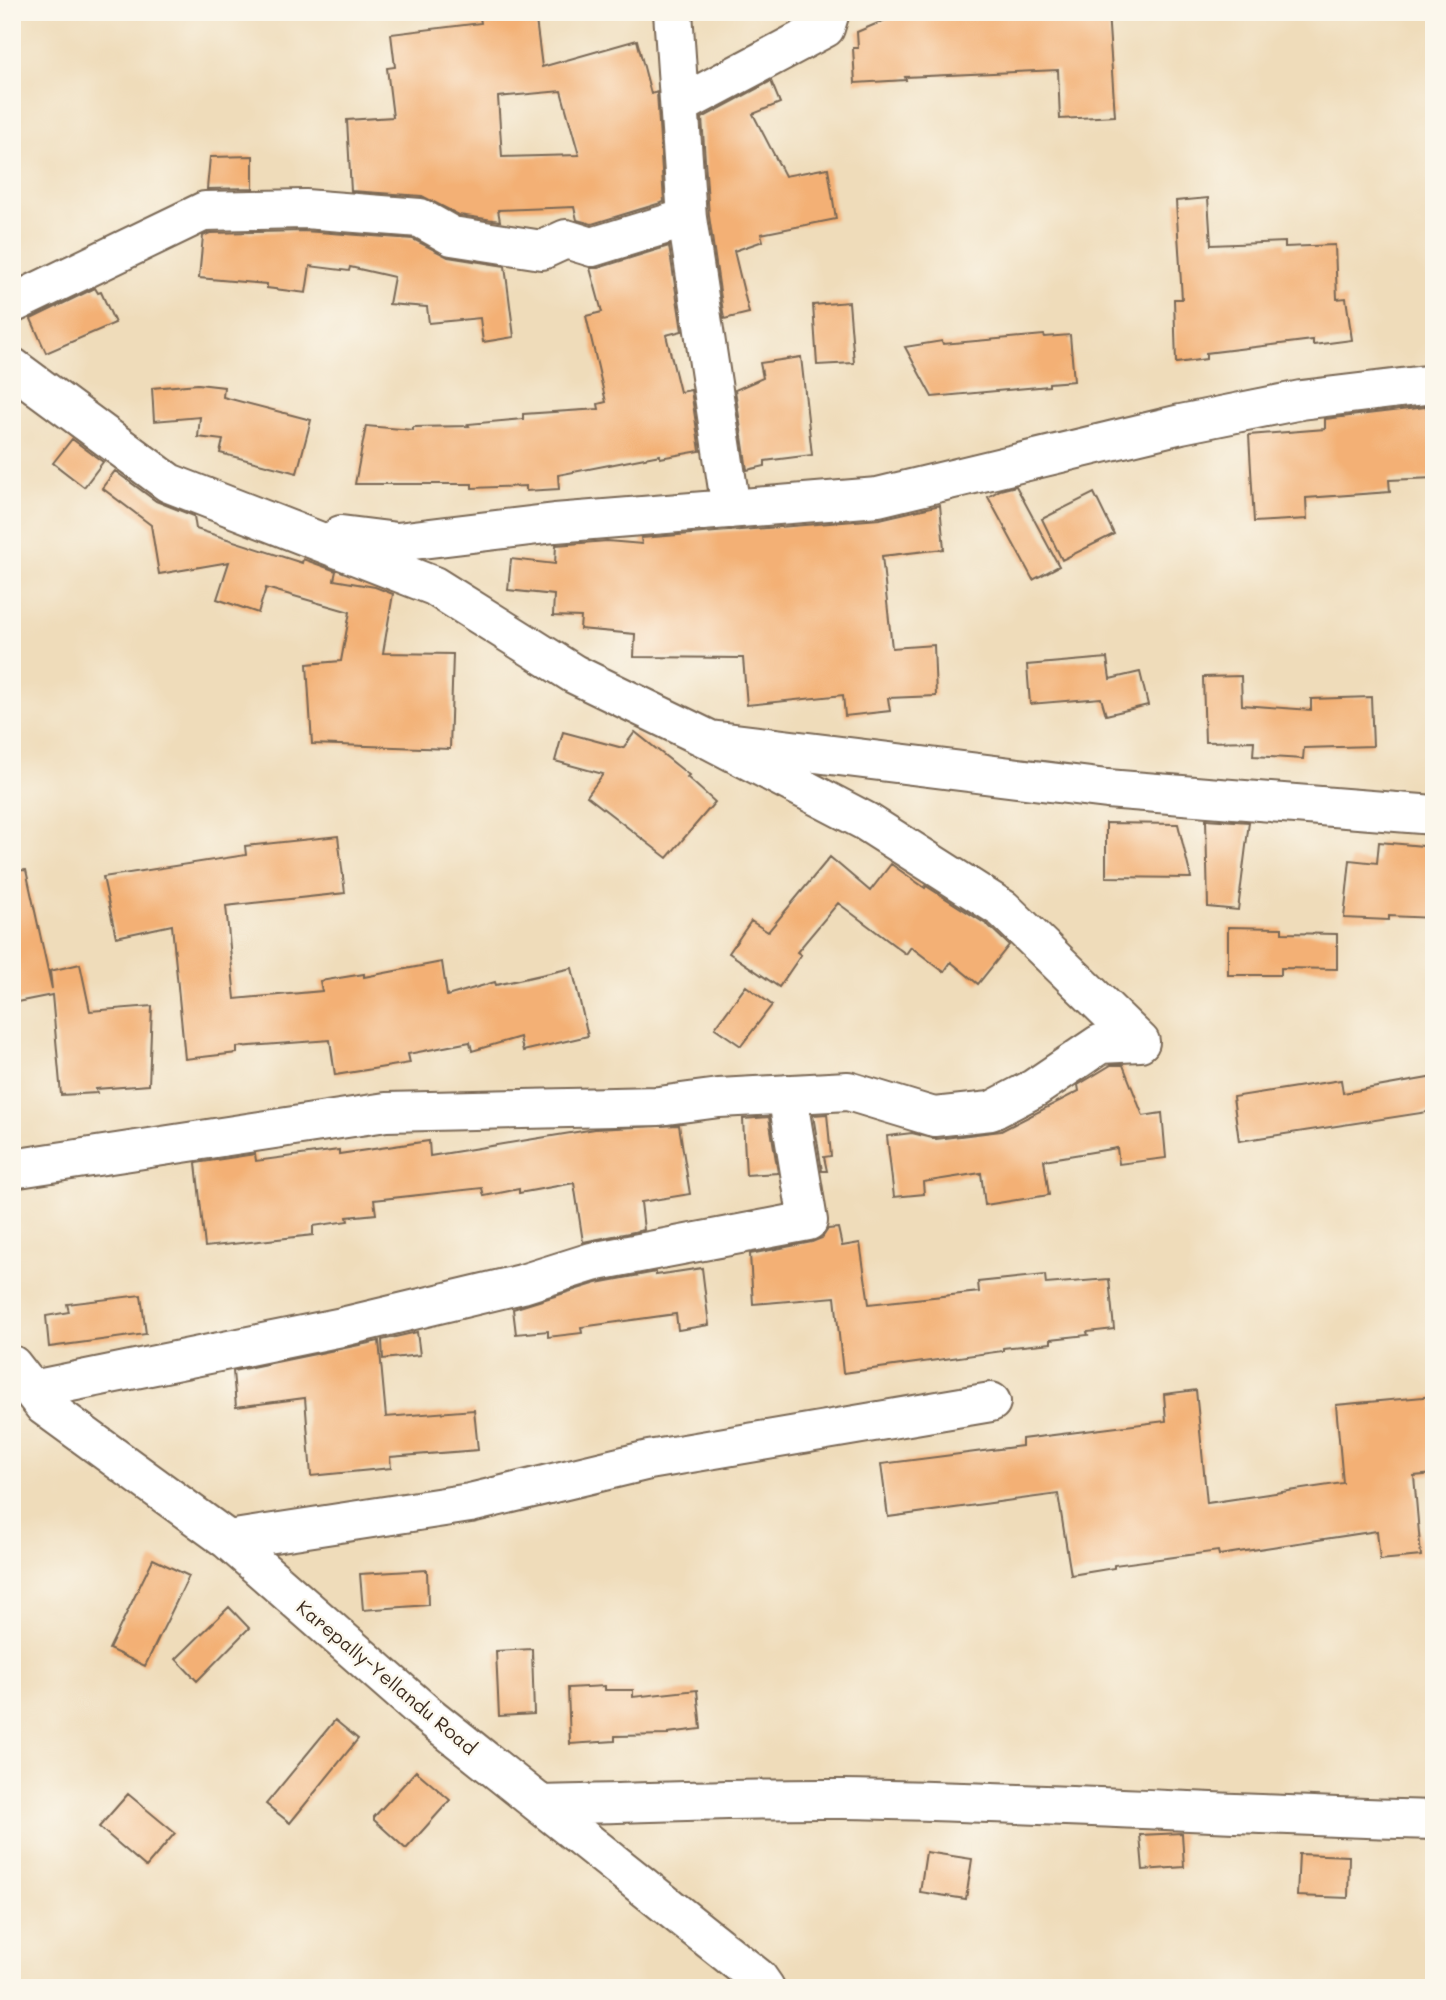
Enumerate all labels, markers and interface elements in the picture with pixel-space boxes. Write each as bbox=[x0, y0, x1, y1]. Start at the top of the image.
street label: Karepally-Yellandu Road bbox=[292, 1594, 482, 1760]

